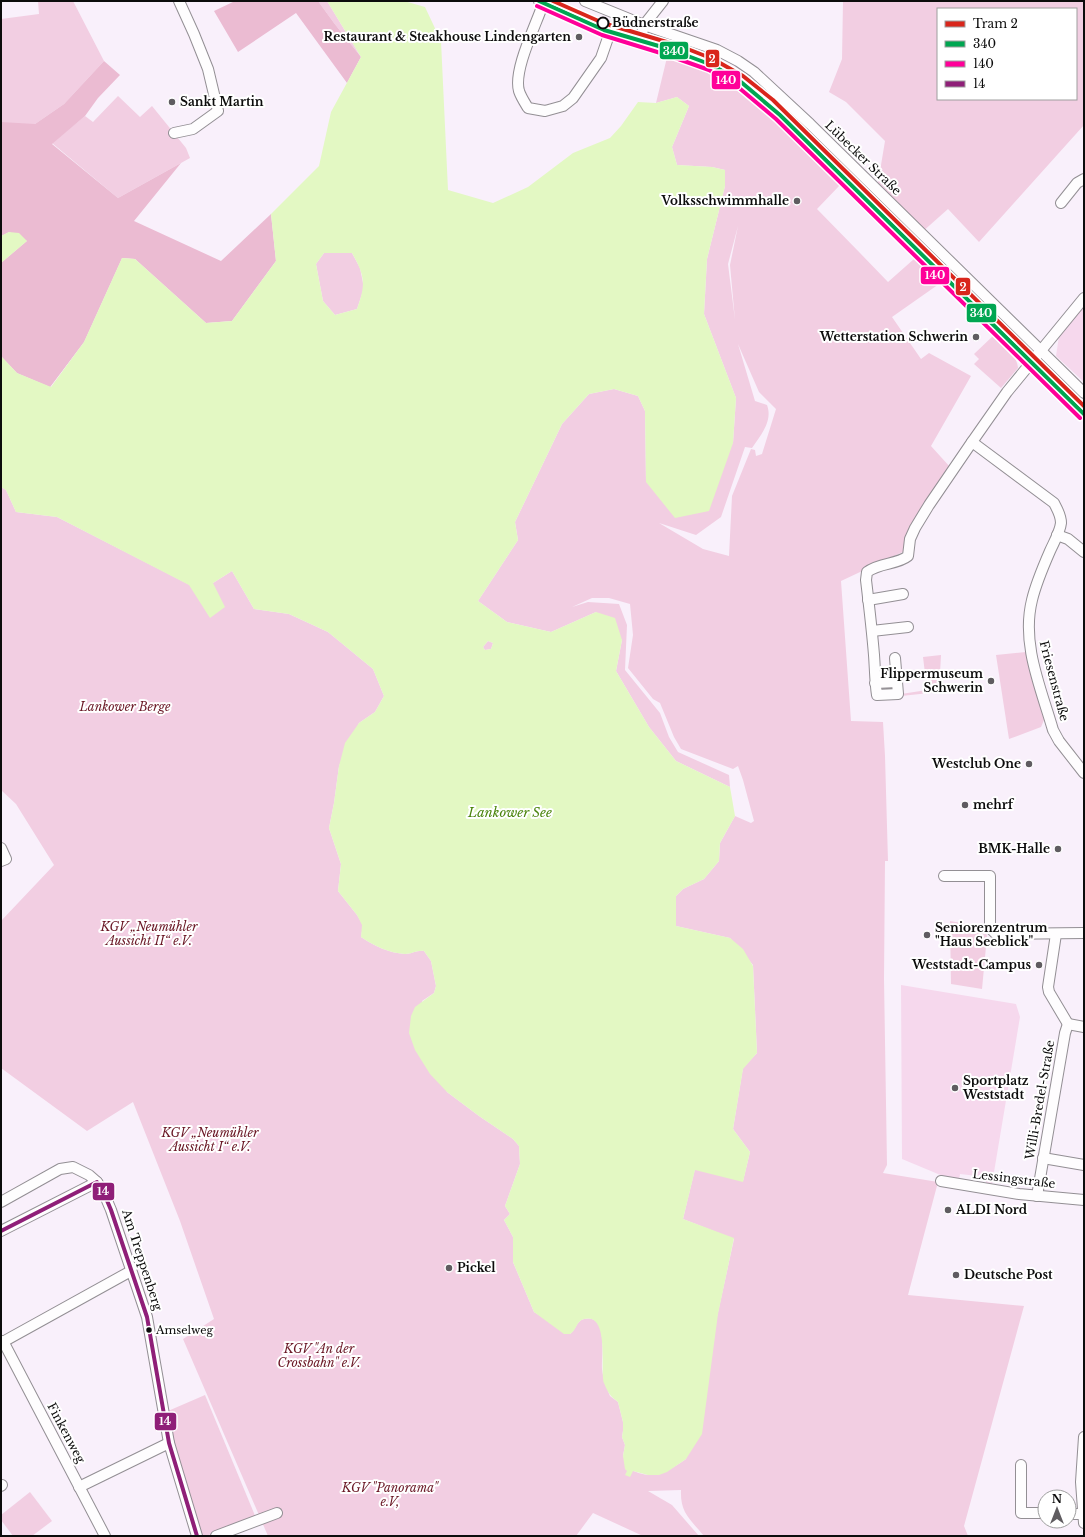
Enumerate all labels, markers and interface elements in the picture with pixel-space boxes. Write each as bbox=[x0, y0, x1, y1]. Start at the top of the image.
legend bbox=[937, 8, 1077, 100]
place label: Büdnerstraße bbox=[612, 15, 699, 30]
marker: Büdnerstraße bbox=[596, 16, 610, 30]
text: Tram 2 bbox=[973, 16, 1018, 31]
place label: Restaurant & Steakhouse Lindengarten bbox=[324, 29, 571, 44]
marker: Restaurant & Steakhouse Lindengarten bbox=[574, 32, 584, 42]
text: 340 bbox=[973, 36, 996, 51]
line badge: 340 bbox=[659, 41, 689, 60]
text: 340 bbox=[663, 44, 685, 58]
line badge: 2 bbox=[705, 49, 720, 68]
text: 2 bbox=[708, 52, 716, 66]
text: 140 bbox=[973, 56, 994, 71]
line badge: 140 bbox=[711, 70, 741, 90]
text: 140 bbox=[716, 73, 736, 87]
text: 14 bbox=[973, 76, 985, 91]
place label: Sankt Martin bbox=[180, 94, 264, 109]
marker: Sankt Martin bbox=[167, 97, 177, 107]
street label: Lübecker Straße bbox=[822, 117, 905, 198]
place label: Volksschwimmhalle bbox=[660, 193, 789, 208]
marker: Volksschwimmhalle bbox=[792, 196, 802, 206]
line badge: 140 bbox=[920, 266, 950, 285]
text: 140 bbox=[925, 268, 945, 282]
line badge: 2 bbox=[955, 277, 971, 296]
text: 2 bbox=[959, 280, 967, 294]
line badge: 340 bbox=[966, 303, 997, 323]
text: 340 bbox=[970, 306, 992, 320]
place label: Wetterstation Schwerin bbox=[819, 329, 968, 344]
marker: Wetterstation Schwerin bbox=[971, 332, 981, 342]
street label: Friesenstraße bbox=[1037, 639, 1072, 723]
place label: Flippermuseum Schwerin bbox=[880, 666, 984, 695]
marker: Flippermuseum Schwerin bbox=[986, 676, 996, 686]
park label: Lankower Berge bbox=[78, 699, 171, 714]
place label: Westclub One bbox=[931, 756, 1021, 771]
marker: Westclub One bbox=[1024, 759, 1034, 769]
place label: mehrf bbox=[973, 797, 1015, 812]
marker: mehrf bbox=[960, 800, 970, 810]
water label: Lankower See bbox=[467, 804, 552, 821]
place label: BMK-Halle bbox=[978, 841, 1050, 856]
marker: BMK-Halle bbox=[1053, 844, 1063, 854]
park label: KGV „Neumühler Aussicht II“ e.V. bbox=[99, 919, 198, 948]
place label: Seniorenzentrum "Haus Seeblick" bbox=[935, 920, 1048, 949]
marker: Seniorenzentrum "Haus Seeblick" bbox=[922, 930, 932, 940]
place label: Weststadt-Campus bbox=[911, 957, 1031, 972]
marker: Weststadt-Campus bbox=[1034, 960, 1044, 970]
street label: Willi-Bredel-Straße bbox=[1021, 1039, 1057, 1162]
place label: Sportplatz Weststadt bbox=[962, 1073, 1029, 1102]
marker: Sportplatz Weststadt bbox=[950, 1083, 960, 1093]
park label: KGV „Neumühler Aussicht I“ e.V. bbox=[160, 1125, 259, 1154]
street label: Lessingstraße bbox=[972, 1166, 1057, 1191]
line badge: 14 bbox=[92, 1182, 115, 1201]
text: 14 bbox=[97, 1184, 109, 1198]
place label: ALDI Nord bbox=[955, 1202, 1028, 1217]
marker: ALDI Nord bbox=[943, 1205, 953, 1215]
street label: Am Treppenberg bbox=[119, 1206, 166, 1313]
place label: Pickel bbox=[457, 1260, 496, 1275]
marker: Pickel bbox=[444, 1263, 454, 1273]
place label: Deutsche Post bbox=[964, 1267, 1053, 1282]
marker: Deutsche Post bbox=[951, 1270, 961, 1280]
place label: Amselweg bbox=[155, 1323, 214, 1337]
marker: Amselweg bbox=[144, 1325, 154, 1335]
park label: KGV "An der Crossbahn" e.V. bbox=[277, 1341, 361, 1370]
street label: Finkenweg bbox=[44, 1400, 89, 1466]
line badge: 14 bbox=[154, 1412, 177, 1431]
text: 14 bbox=[159, 1414, 171, 1428]
park label: KGV "Panorama" e.V, bbox=[341, 1480, 440, 1509]
north arrow bbox=[1037, 1489, 1077, 1529]
text: N bbox=[1052, 1492, 1063, 1506]

